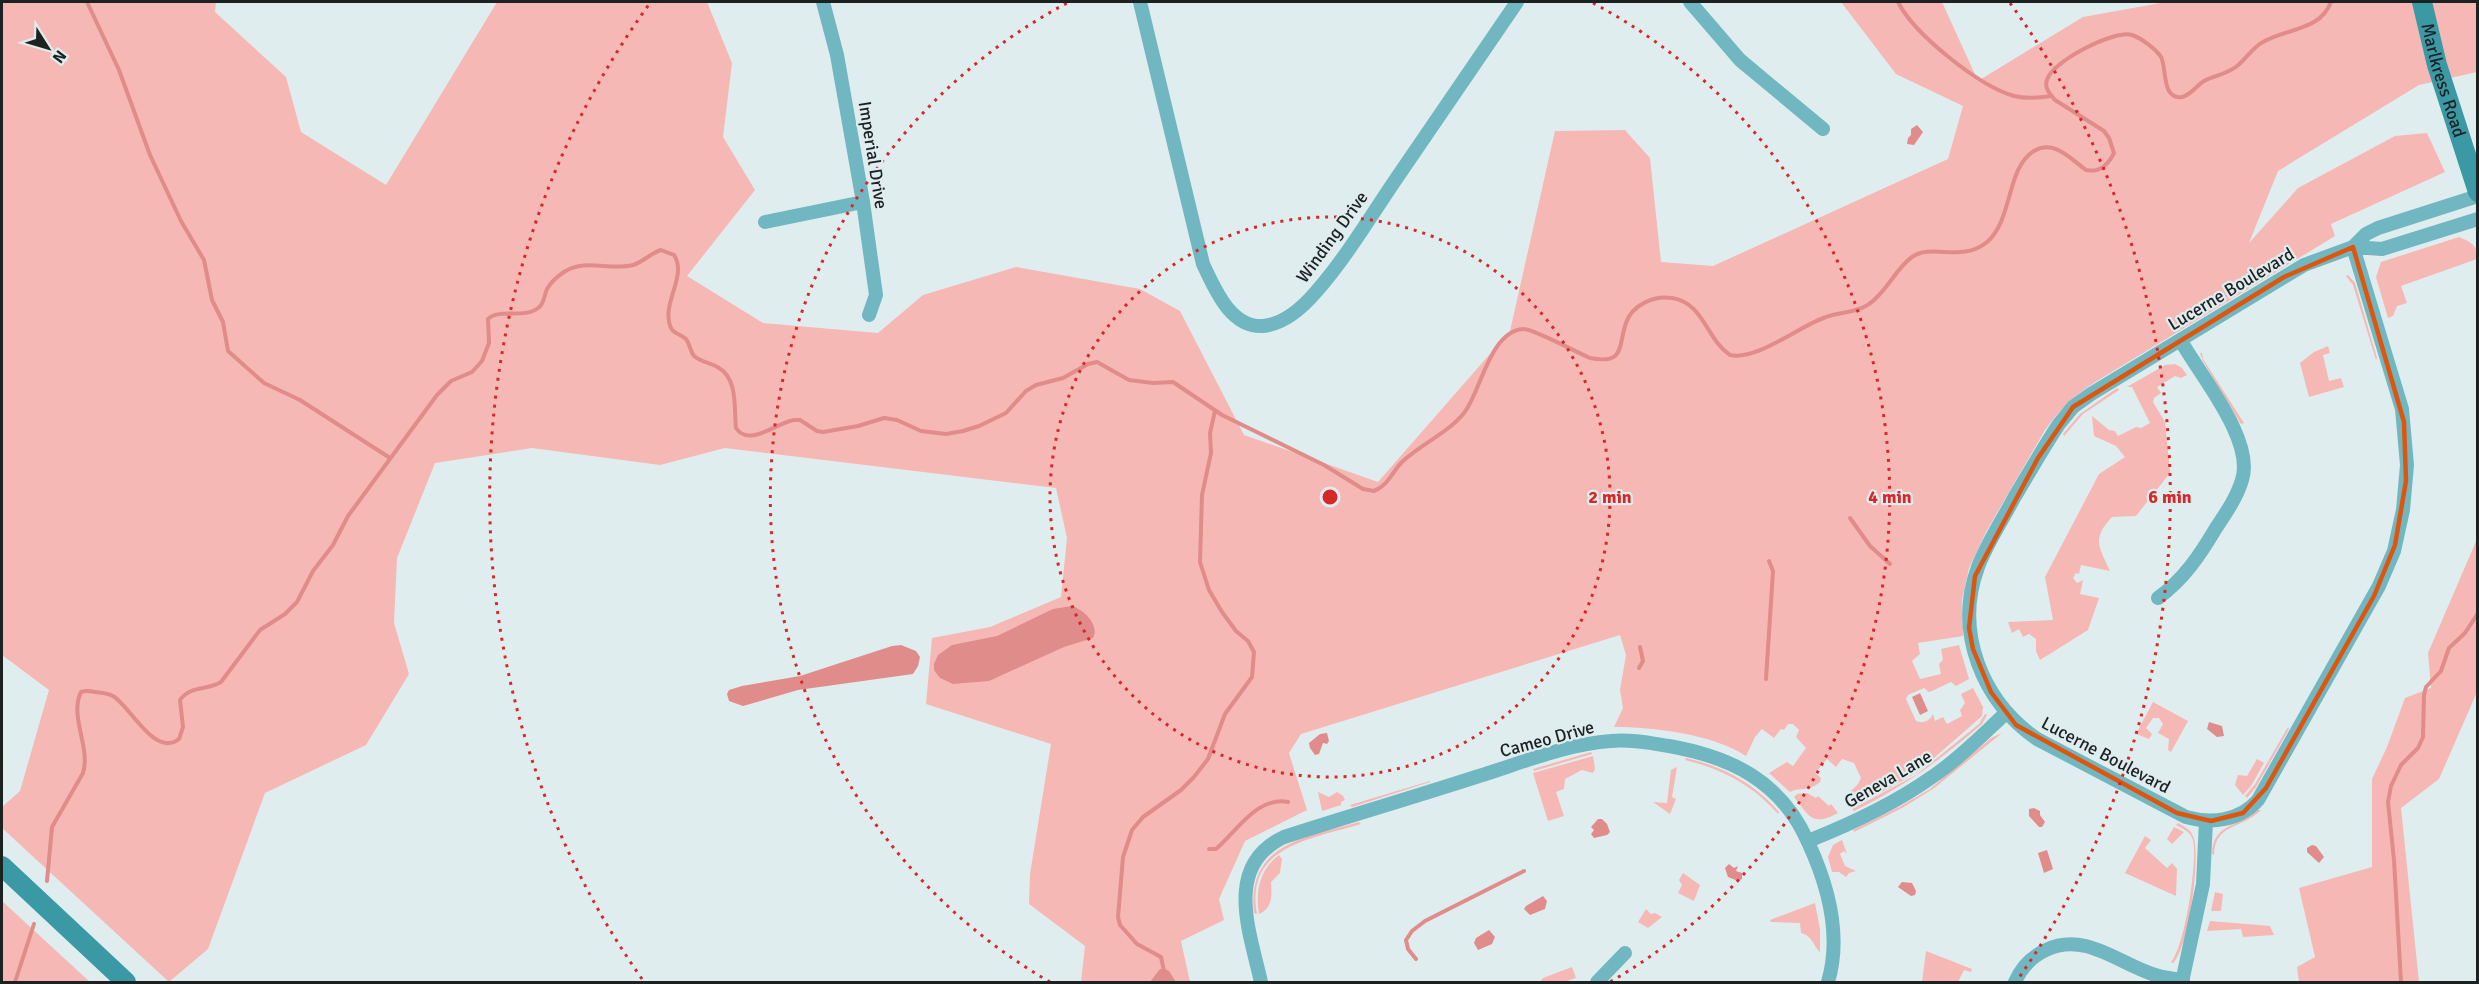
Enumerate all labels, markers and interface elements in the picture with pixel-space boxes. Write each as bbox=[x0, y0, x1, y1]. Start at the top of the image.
north arrow bbox=[18, 18, 78, 78]
street label: Marlkress Road bbox=[2416, 21, 2471, 140]
text: N bbox=[48, 46, 71, 67]
street label: Imperial Drive bbox=[854, 100, 892, 210]
street label: Winding Drive bbox=[1291, 187, 1373, 287]
street label: Lucerne Boulevard bbox=[2164, 243, 2298, 335]
text: 2 min bbox=[1588, 486, 1632, 508]
text: 4 min bbox=[1868, 486, 1912, 508]
text: 6 min bbox=[2148, 486, 2192, 508]
centre of rings bbox=[1320, 487, 1340, 507]
street label: Lucerne Boulevard bbox=[2038, 712, 2174, 798]
street label: Cameo Drive bbox=[1497, 716, 1597, 762]
street label: Geneva Lane bbox=[1840, 745, 1936, 813]

